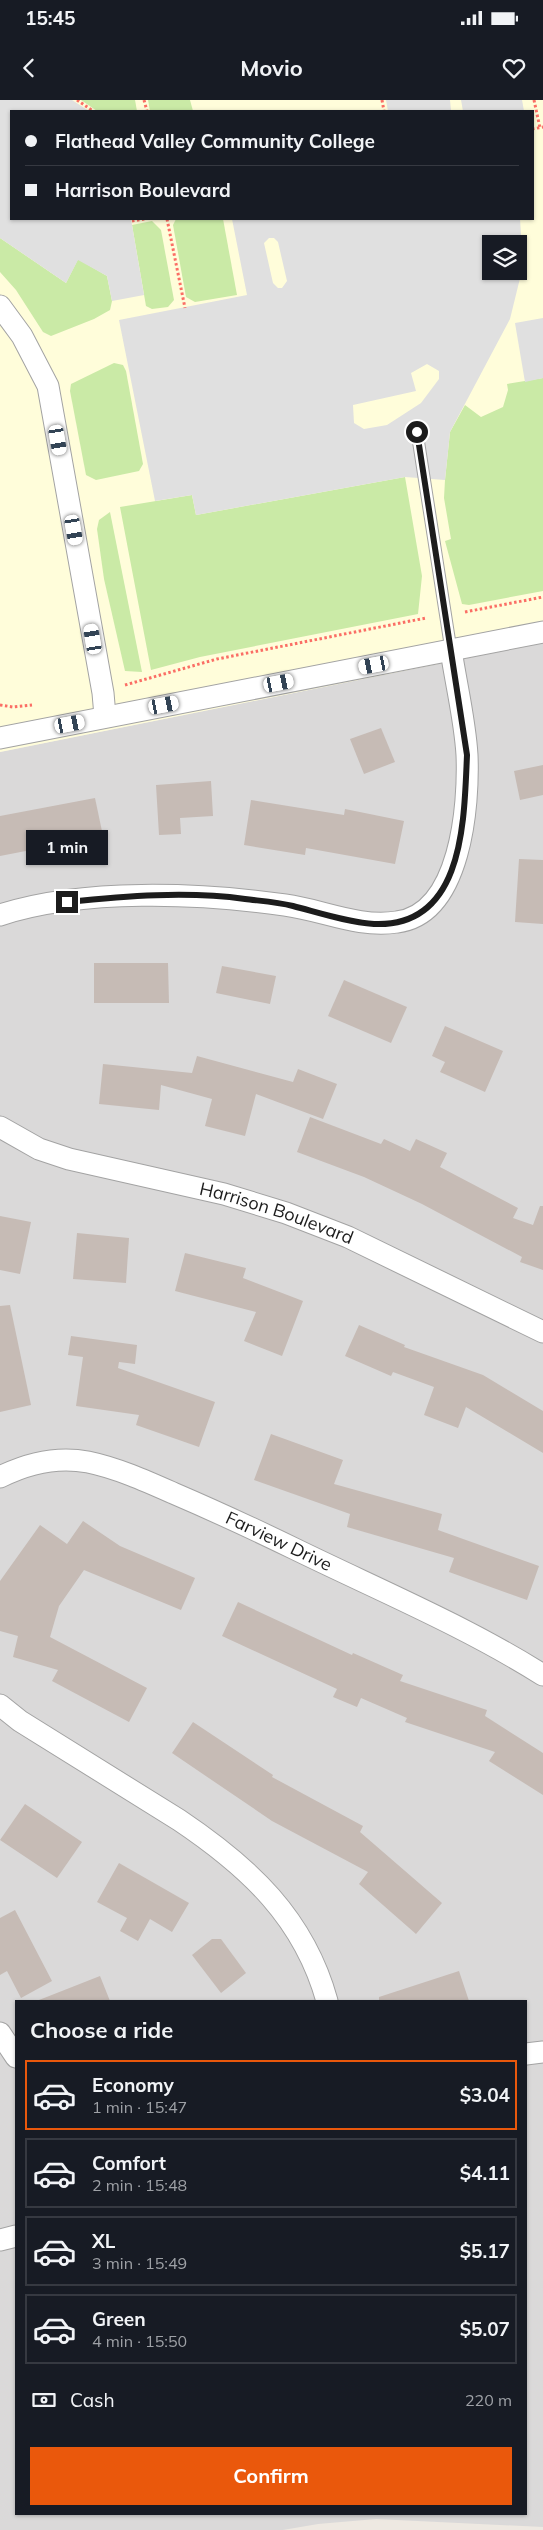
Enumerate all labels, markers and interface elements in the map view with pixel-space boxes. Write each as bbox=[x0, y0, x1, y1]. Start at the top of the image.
text: 15:45 bbox=[25, 6, 75, 30]
icon: back bbox=[15, 54, 43, 82]
text: Movio bbox=[240, 54, 303, 82]
icon: heart bbox=[500, 54, 528, 82]
text: Flathead Valley Community College bbox=[55, 129, 375, 153]
text: Harrison Boulevard bbox=[55, 178, 231, 202]
map controls bbox=[482, 235, 527, 280]
button: layers bbox=[482, 235, 527, 280]
route start bbox=[406, 421, 428, 443]
car bbox=[48, 424, 67, 456]
car bbox=[64, 514, 83, 546]
car bbox=[83, 623, 102, 655]
car bbox=[357, 655, 390, 675]
car bbox=[262, 673, 295, 693]
car bbox=[147, 695, 180, 715]
car bbox=[53, 714, 86, 734]
callout: 1 min bbox=[26, 830, 108, 864]
text: 1 min bbox=[46, 837, 88, 857]
route end bbox=[56, 891, 78, 913]
street label: Harrison Boulevard bbox=[197, 1177, 357, 1249]
street label: Farview Drive bbox=[222, 1506, 336, 1576]
text: Choose a ride bbox=[30, 2016, 173, 2044]
icon: car bbox=[32, 2073, 77, 2118]
text: Economy bbox=[92, 2073, 174, 2097]
text: $3.04 bbox=[460, 2083, 510, 2107]
text: 1 min · 15:47 bbox=[92, 2097, 187, 2117]
icon: car bbox=[32, 2151, 77, 2196]
text: Comfort bbox=[92, 2151, 166, 2175]
text: $4.11 bbox=[460, 2161, 510, 2185]
text: 2 min · 15:48 bbox=[92, 2175, 187, 2195]
icon: car bbox=[32, 2229, 77, 2274]
text: XL bbox=[92, 2229, 115, 2253]
text: $5.17 bbox=[460, 2239, 510, 2263]
text: 3 min · 15:49 bbox=[92, 2253, 187, 2273]
icon: car bbox=[32, 2307, 77, 2352]
text: Green bbox=[92, 2307, 146, 2331]
text: $5.07 bbox=[460, 2317, 510, 2341]
text: 4 min · 15:50 bbox=[92, 2331, 187, 2351]
icon: cash bbox=[30, 2386, 58, 2414]
text: Cash bbox=[70, 2388, 115, 2412]
text: 220 m bbox=[465, 2390, 512, 2410]
button: Confirm bbox=[30, 2447, 512, 2505]

